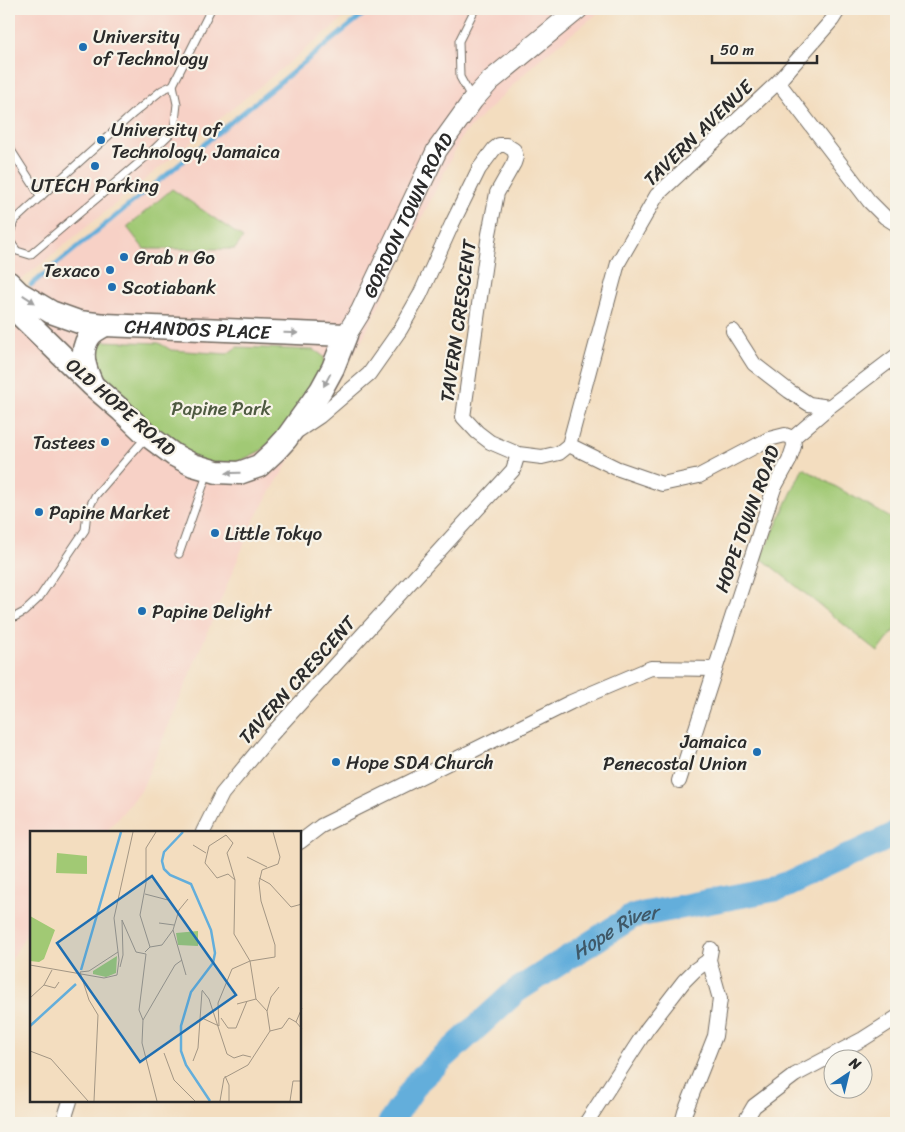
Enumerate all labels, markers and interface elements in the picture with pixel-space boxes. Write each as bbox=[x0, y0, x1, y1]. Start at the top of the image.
place label: University of Technology bbox=[93, 20, 208, 75]
scale bar bbox=[712, 32, 818, 64]
text: 50 m bbox=[720, 37, 755, 63]
marker: University of Technology bbox=[77, 41, 89, 53]
street label: TAVERN AVENUE bbox=[635, 71, 762, 194]
place label: University of Technology, Jamaica bbox=[111, 113, 281, 168]
street label: GORDON TOWN ROAD bbox=[353, 124, 462, 303]
marker: University of Technology, Jamaica bbox=[95, 134, 107, 146]
marker: UTECH Parking bbox=[89, 160, 101, 172]
place label: UTECH Parking bbox=[31, 169, 159, 202]
street label: TAVERN CRESCENT bbox=[430, 236, 486, 404]
place label: Grab n Go bbox=[134, 241, 215, 274]
marker: Grab n Go bbox=[118, 251, 130, 263]
place label: Texaco bbox=[43, 254, 100, 287]
marker: Texaco bbox=[104, 264, 116, 276]
place label: Scotiabank bbox=[122, 271, 216, 304]
marker: Scotiabank bbox=[106, 281, 118, 293]
one-way arrow bbox=[22, 294, 35, 304]
street label: CHANDOS PLACE bbox=[124, 309, 273, 348]
one-way arrow bbox=[283, 329, 299, 337]
street label: OLD HOPE ROAD bbox=[58, 349, 184, 465]
one-way arrow bbox=[322, 373, 331, 387]
park label: Papine Park bbox=[171, 392, 272, 425]
place label: Tastees bbox=[33, 426, 95, 459]
marker: Tastees bbox=[99, 436, 111, 448]
street label: HOPE TOWN ROAD bbox=[705, 440, 789, 597]
one-way arrow bbox=[225, 469, 241, 477]
place label: Papine Market bbox=[49, 496, 171, 529]
marker: Papine Market bbox=[33, 506, 45, 518]
place label: Little Tokyo bbox=[225, 517, 322, 550]
marker: Little Tokyo bbox=[209, 527, 221, 539]
place label: Papine Delight bbox=[152, 595, 273, 628]
marker: Papine Delight bbox=[136, 605, 148, 617]
street label: TAVERN CRESCENT bbox=[230, 607, 365, 752]
place label: Jamaica Penecostal Union bbox=[603, 725, 747, 780]
place label: Hope SDA Church bbox=[346, 746, 494, 779]
marker: Jamaica Penecostal Union bbox=[751, 746, 763, 758]
marker: Hope SDA Church bbox=[330, 756, 342, 768]
inset map bbox=[30, 831, 301, 1102]
water label: Hope River bbox=[564, 893, 665, 969]
north arrow bbox=[822, 1050, 872, 1100]
text: N bbox=[843, 1050, 867, 1077]

